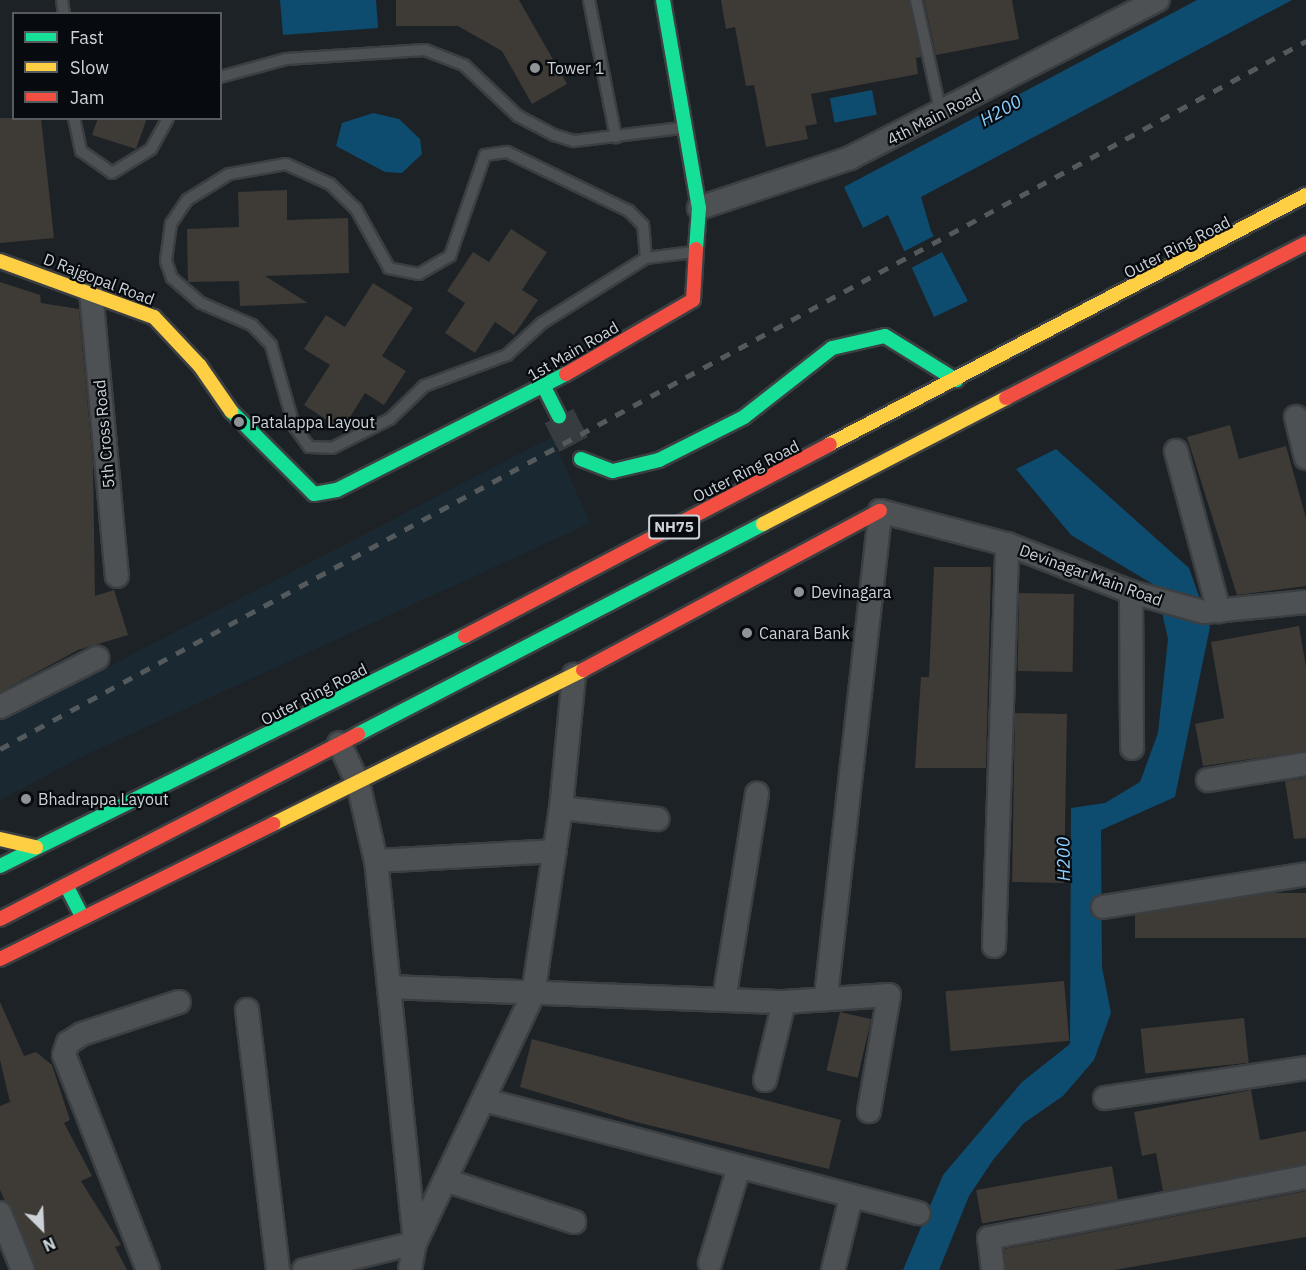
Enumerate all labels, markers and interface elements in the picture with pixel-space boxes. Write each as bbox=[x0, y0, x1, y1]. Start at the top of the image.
legend bbox=[12, 12, 222, 120]
text: Fast bbox=[70, 26, 104, 49]
text: Slow bbox=[70, 56, 109, 79]
place label: Tower 1 bbox=[547, 58, 604, 78]
marker: Tower 1 bbox=[528, 61, 542, 75]
street label: 4th Main Road bbox=[884, 85, 984, 149]
text: Jam bbox=[70, 86, 105, 109]
water label: H200 bbox=[976, 91, 1026, 131]
street label: Outer Ring Road bbox=[1121, 212, 1233, 282]
street label: D Rajgopal Road bbox=[41, 249, 157, 309]
street label: 1st Main Road bbox=[524, 317, 622, 385]
street label: 5th Cross Road bbox=[90, 379, 118, 489]
place label: Patalappa Layout bbox=[251, 412, 375, 432]
marker: Patalappa Layout bbox=[232, 415, 246, 429]
street label: Outer Ring Road bbox=[690, 436, 802, 506]
road number: NH75 bbox=[647, 515, 701, 539]
street label: Devinagar Main Road bbox=[1017, 540, 1165, 610]
place label: Devinagara bbox=[811, 582, 891, 602]
marker: Devinagara bbox=[792, 585, 806, 599]
place label: Canara Bank bbox=[759, 623, 850, 643]
marker: Canara Bank bbox=[740, 626, 754, 640]
street label: Outer Ring Road bbox=[258, 659, 370, 729]
place label: Bhadrappa Layout bbox=[38, 789, 169, 809]
marker: Bhadrappa Layout bbox=[19, 792, 33, 806]
water label: H200 bbox=[1053, 836, 1075, 882]
north arrow bbox=[12, 1198, 72, 1258]
text: N bbox=[40, 1233, 59, 1256]

